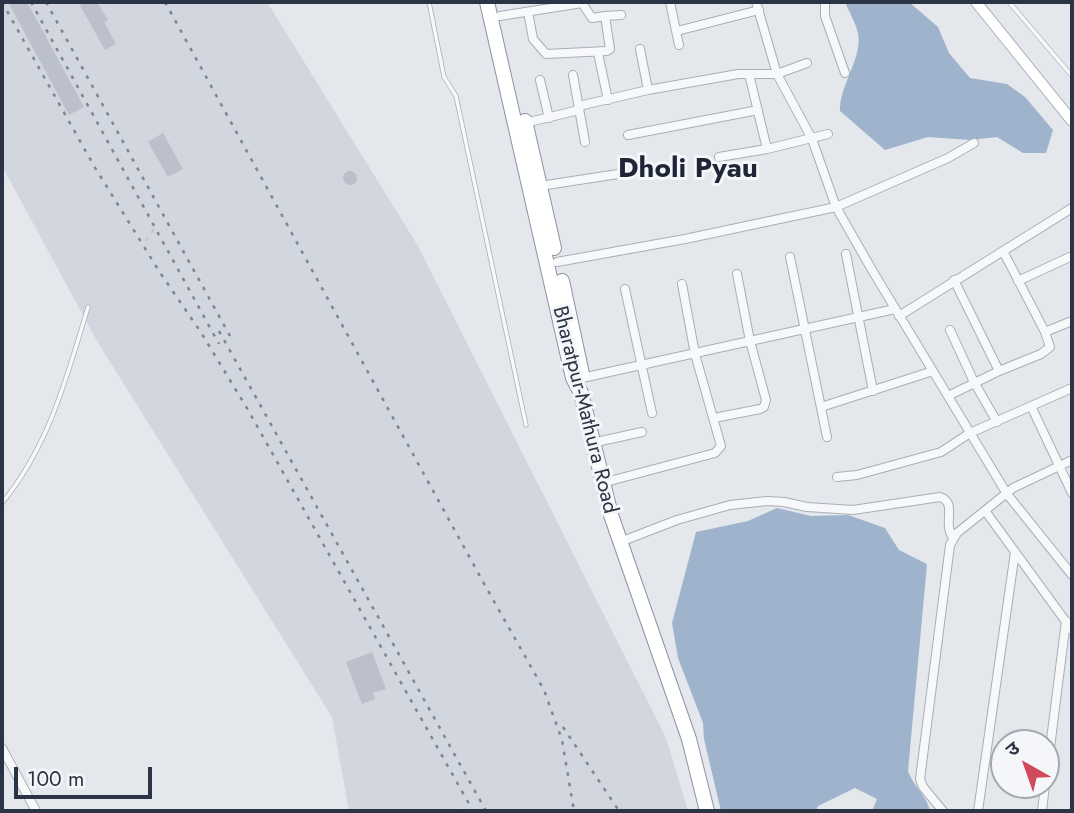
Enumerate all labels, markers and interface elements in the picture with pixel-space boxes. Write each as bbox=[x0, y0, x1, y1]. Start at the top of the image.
district label: Dholi Pyau bbox=[618, 153, 758, 187]
street label: Bharatpur-Mathura Road bbox=[546, 304, 622, 516]
north arrow bbox=[990, 729, 1060, 799]
text: उ bbox=[1000, 735, 1025, 763]
scale bar bbox=[18, 754, 156, 798]
text: 100 m bbox=[27, 764, 84, 794]

